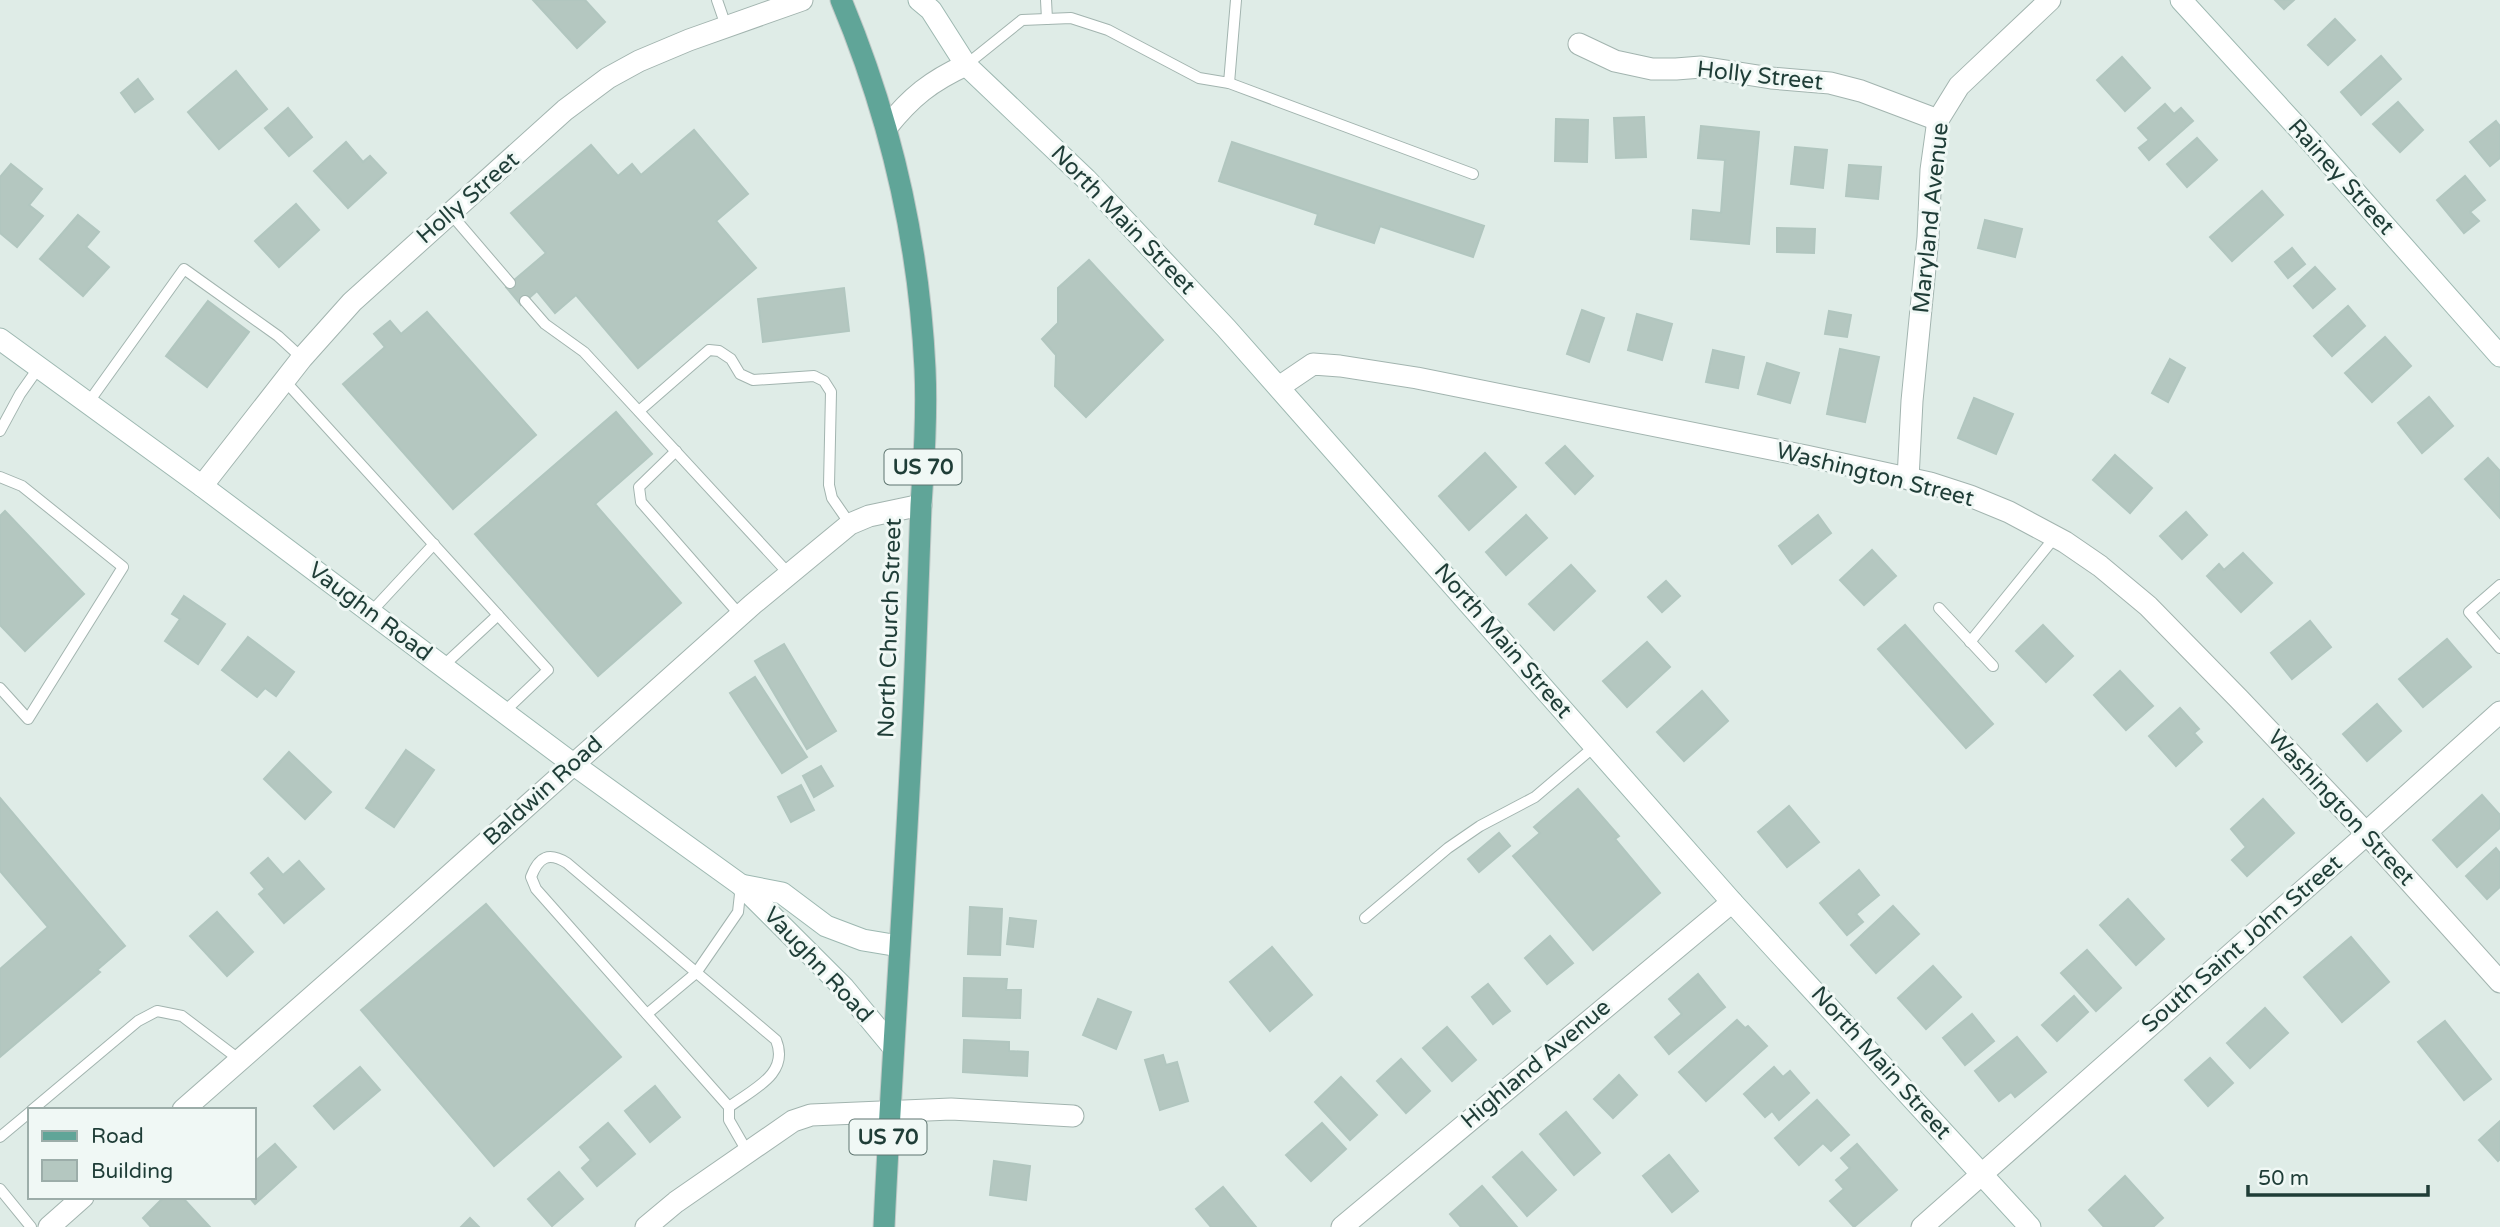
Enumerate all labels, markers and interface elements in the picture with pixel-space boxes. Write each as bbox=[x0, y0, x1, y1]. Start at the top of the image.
street label: Holly Street bbox=[1696, 55, 1825, 97]
street label: Rainey Street bbox=[2282, 113, 2400, 241]
street label: Maryland Avenue bbox=[1907, 121, 1955, 315]
street label: North Main Street bbox=[1045, 140, 1201, 300]
street label: Holly Street bbox=[411, 146, 525, 250]
street label: Washington Street bbox=[1773, 437, 1977, 513]
road number: US 70 bbox=[884, 449, 962, 484]
street label: North Church Street bbox=[872, 517, 908, 738]
street label: Vaughn Road bbox=[303, 556, 437, 668]
street label: North Main Street bbox=[1428, 558, 1578, 724]
street label: Washington Street bbox=[2262, 724, 2421, 892]
street label: Baldwin Road bbox=[478, 730, 608, 852]
street label: South Saint John Street bbox=[2136, 849, 2348, 1039]
street label: Vaughn Road bbox=[757, 901, 879, 1029]
street label: North Main Street bbox=[1805, 981, 1957, 1145]
street label: Highland Avenue bbox=[1455, 993, 1617, 1135]
legend bbox=[28, 1108, 256, 1199]
road number: US 70 bbox=[850, 1120, 926, 1154]
text: Road bbox=[91, 1124, 144, 1149]
scale bar bbox=[2248, 1154, 2428, 1198]
text: Building bbox=[91, 1159, 173, 1184]
text: 50 m bbox=[2258, 1166, 2309, 1191]

